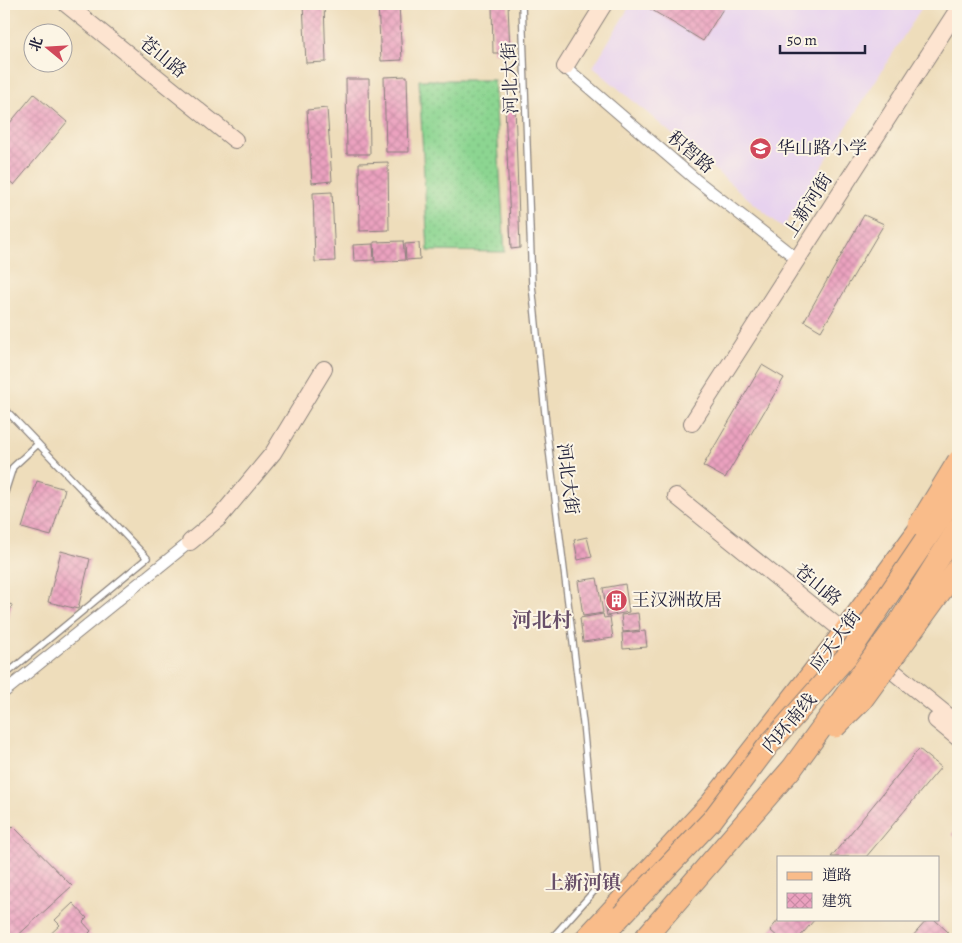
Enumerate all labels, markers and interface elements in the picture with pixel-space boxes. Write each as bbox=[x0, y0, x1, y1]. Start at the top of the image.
north arrow bbox=[22, 22, 72, 72]
scale bar bbox=[780, 22, 864, 54]
text: 50 m bbox=[787, 30, 817, 50]
street label: 苍山路 bbox=[134, 31, 192, 83]
text: 北 bbox=[25, 35, 47, 54]
street label: 河北大街 bbox=[497, 42, 523, 114]
street label: 积智路 bbox=[663, 125, 719, 179]
school or university icon: 华山路小学 bbox=[749, 136, 773, 160]
place label: 华山路小学 bbox=[777, 136, 867, 160]
street label: 上新河街 bbox=[778, 168, 838, 242]
street label: 河北大街 bbox=[552, 442, 584, 516]
street label: 苍山路 bbox=[789, 559, 847, 611]
building icon: 王汉洲故居 bbox=[604, 588, 628, 612]
place label: 王汉洲故居 bbox=[632, 588, 722, 612]
street label: 应天大街 bbox=[804, 605, 866, 677]
district label: 河北村 bbox=[512, 607, 572, 634]
street label: 内环南线 bbox=[756, 688, 822, 758]
legend bbox=[777, 856, 940, 920]
text: 道路 bbox=[822, 865, 852, 885]
district label: 上新河镇 bbox=[545, 870, 621, 896]
text: 建筑 bbox=[822, 891, 852, 911]

